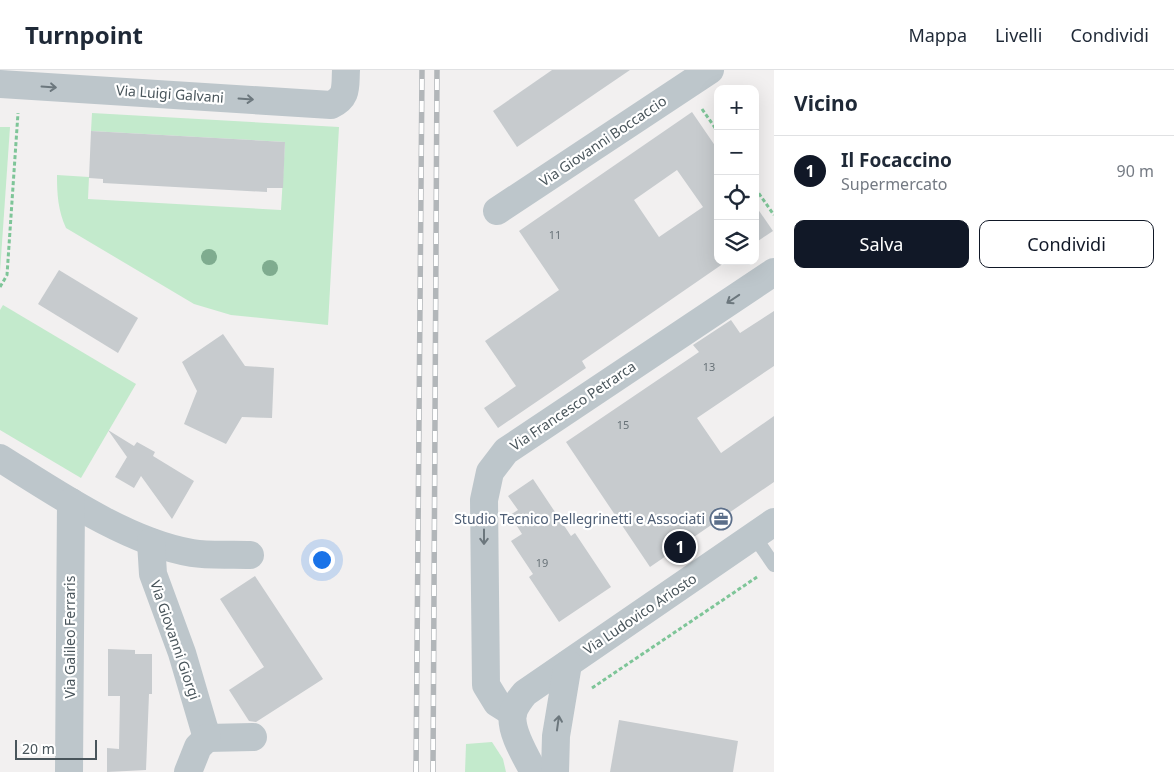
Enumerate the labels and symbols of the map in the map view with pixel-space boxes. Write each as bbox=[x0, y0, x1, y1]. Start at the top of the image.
street label: Via Luigi Galvani bbox=[116, 80, 224, 107]
one-way arrow bbox=[40, 82, 56, 91]
street label: Via Giovanni Boccaccio bbox=[535, 91, 670, 190]
one-way arrow bbox=[237, 95, 253, 104]
house number: 11 bbox=[549, 227, 561, 242]
one-way arrow bbox=[727, 294, 741, 304]
street label: Via Francesco Petrarca bbox=[506, 356, 639, 455]
house number: 13 bbox=[703, 359, 715, 374]
house number: 15 bbox=[617, 417, 629, 432]
office icon: Studio Tecnico Pellegrinetti e Associati bbox=[709, 507, 733, 531]
place label: Studio Tecnico Pellegrinetti e Associati bbox=[454, 509, 705, 528]
one-way arrow bbox=[479, 528, 489, 545]
pin: 1 bbox=[664, 528, 696, 566]
your location bbox=[309, 547, 335, 573]
house number: 19 bbox=[536, 555, 548, 570]
street label: Via Ludovico Ariosto bbox=[579, 569, 700, 659]
street label: Via Galileo Ferraris bbox=[60, 575, 79, 698]
street label: Via Giovanni Giorgi bbox=[146, 578, 205, 702]
one-way arrow bbox=[554, 716, 564, 732]
scale bar bbox=[15, 737, 98, 760]

